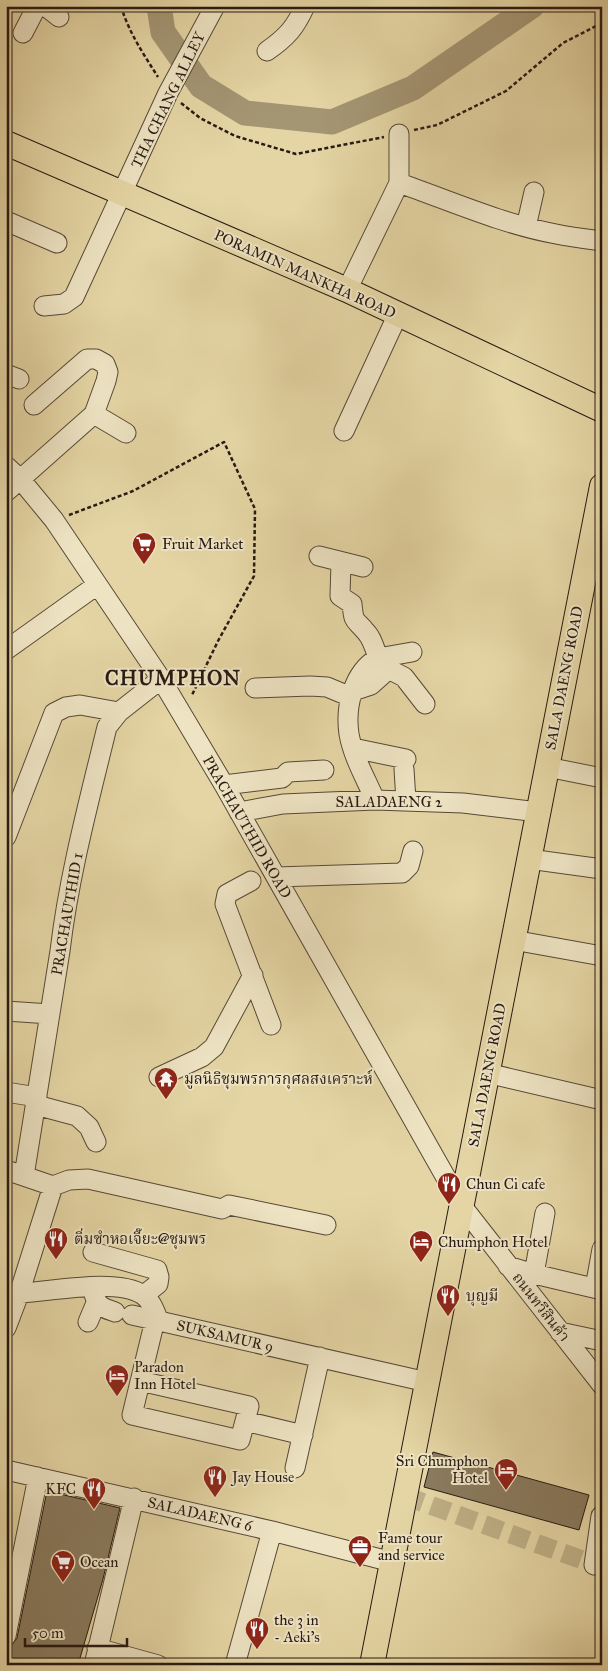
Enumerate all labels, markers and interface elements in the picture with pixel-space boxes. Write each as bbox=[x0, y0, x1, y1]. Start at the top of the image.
street label: THA CHANG ALLEY bbox=[127, 29, 209, 171]
street label: PORAMIN MANKHA ROAD bbox=[211, 226, 399, 322]
supermarket icon: Fruit Market bbox=[131, 531, 157, 565]
place label: Fruit Market bbox=[162, 535, 244, 553]
street label: SALA DAENG ROAD bbox=[541, 604, 587, 751]
district label: CHUMPHON bbox=[105, 666, 241, 690]
street label: PRACHAUTHID ROAD bbox=[199, 753, 295, 902]
street label: SALADAENG 2 bbox=[336, 793, 443, 811]
street label: PRACHAUTHID 1 bbox=[47, 851, 87, 977]
street label: SALA DAENG ROAD bbox=[464, 1001, 510, 1148]
temple icon: มูลนิธิชุมพรการกุศลสงเคราะห์ bbox=[153, 1066, 179, 1100]
place label: มูลนิธิชุมพรการกุศลสงเคราะห์ bbox=[184, 1069, 373, 1090]
restaurant icon: Chun Ci cafe bbox=[436, 1171, 462, 1205]
place label: Chun Ci cafe bbox=[466, 1175, 545, 1193]
restaurant icon: ติ่มซำหอเจี๊ยะ@ชุมพร bbox=[43, 1226, 69, 1260]
place label: ติ่มซำหอเจี๊ยะ@ชุมพร bbox=[74, 1228, 206, 1250]
hotel icon: Chumphon Hotel bbox=[408, 1229, 434, 1263]
place label: Chumphon Hotel bbox=[438, 1233, 549, 1251]
street label: ถนนทวีสินค้า bbox=[509, 1269, 573, 1345]
restaurant icon: บุญมี bbox=[435, 1283, 461, 1317]
place label: บุญมี bbox=[466, 1287, 498, 1307]
street label: SUKSAMUR 9 bbox=[175, 1316, 275, 1356]
place label: Paradon Inn Hotel bbox=[134, 1358, 197, 1393]
hotel icon: Paradon Inn Hotel bbox=[104, 1363, 130, 1397]
place label: Sri Chumphon Hotel bbox=[396, 1452, 489, 1487]
hotel icon: Sri Chumphon Hotel bbox=[493, 1457, 519, 1491]
restaurant icon: Jay House bbox=[202, 1464, 228, 1498]
place label: Jay House bbox=[230, 1468, 294, 1487]
restaurant icon: KFC bbox=[81, 1476, 107, 1510]
place label: KFC bbox=[45, 1480, 76, 1498]
street label: SALADAENG 6 bbox=[146, 1493, 256, 1535]
place label: Fame tour and service bbox=[378, 1529, 445, 1564]
office icon: Fame tour and service bbox=[347, 1534, 373, 1568]
supermarket icon: Ocean bbox=[50, 1549, 76, 1583]
place label: Ocean bbox=[80, 1553, 118, 1571]
place label: the 3 in - Aeki's bbox=[274, 1611, 320, 1646]
scale bar bbox=[25, 1616, 128, 1648]
restaurant icon: the 3 in - Aeki's bbox=[244, 1616, 270, 1650]
text: 50 m bbox=[32, 1624, 64, 1642]

